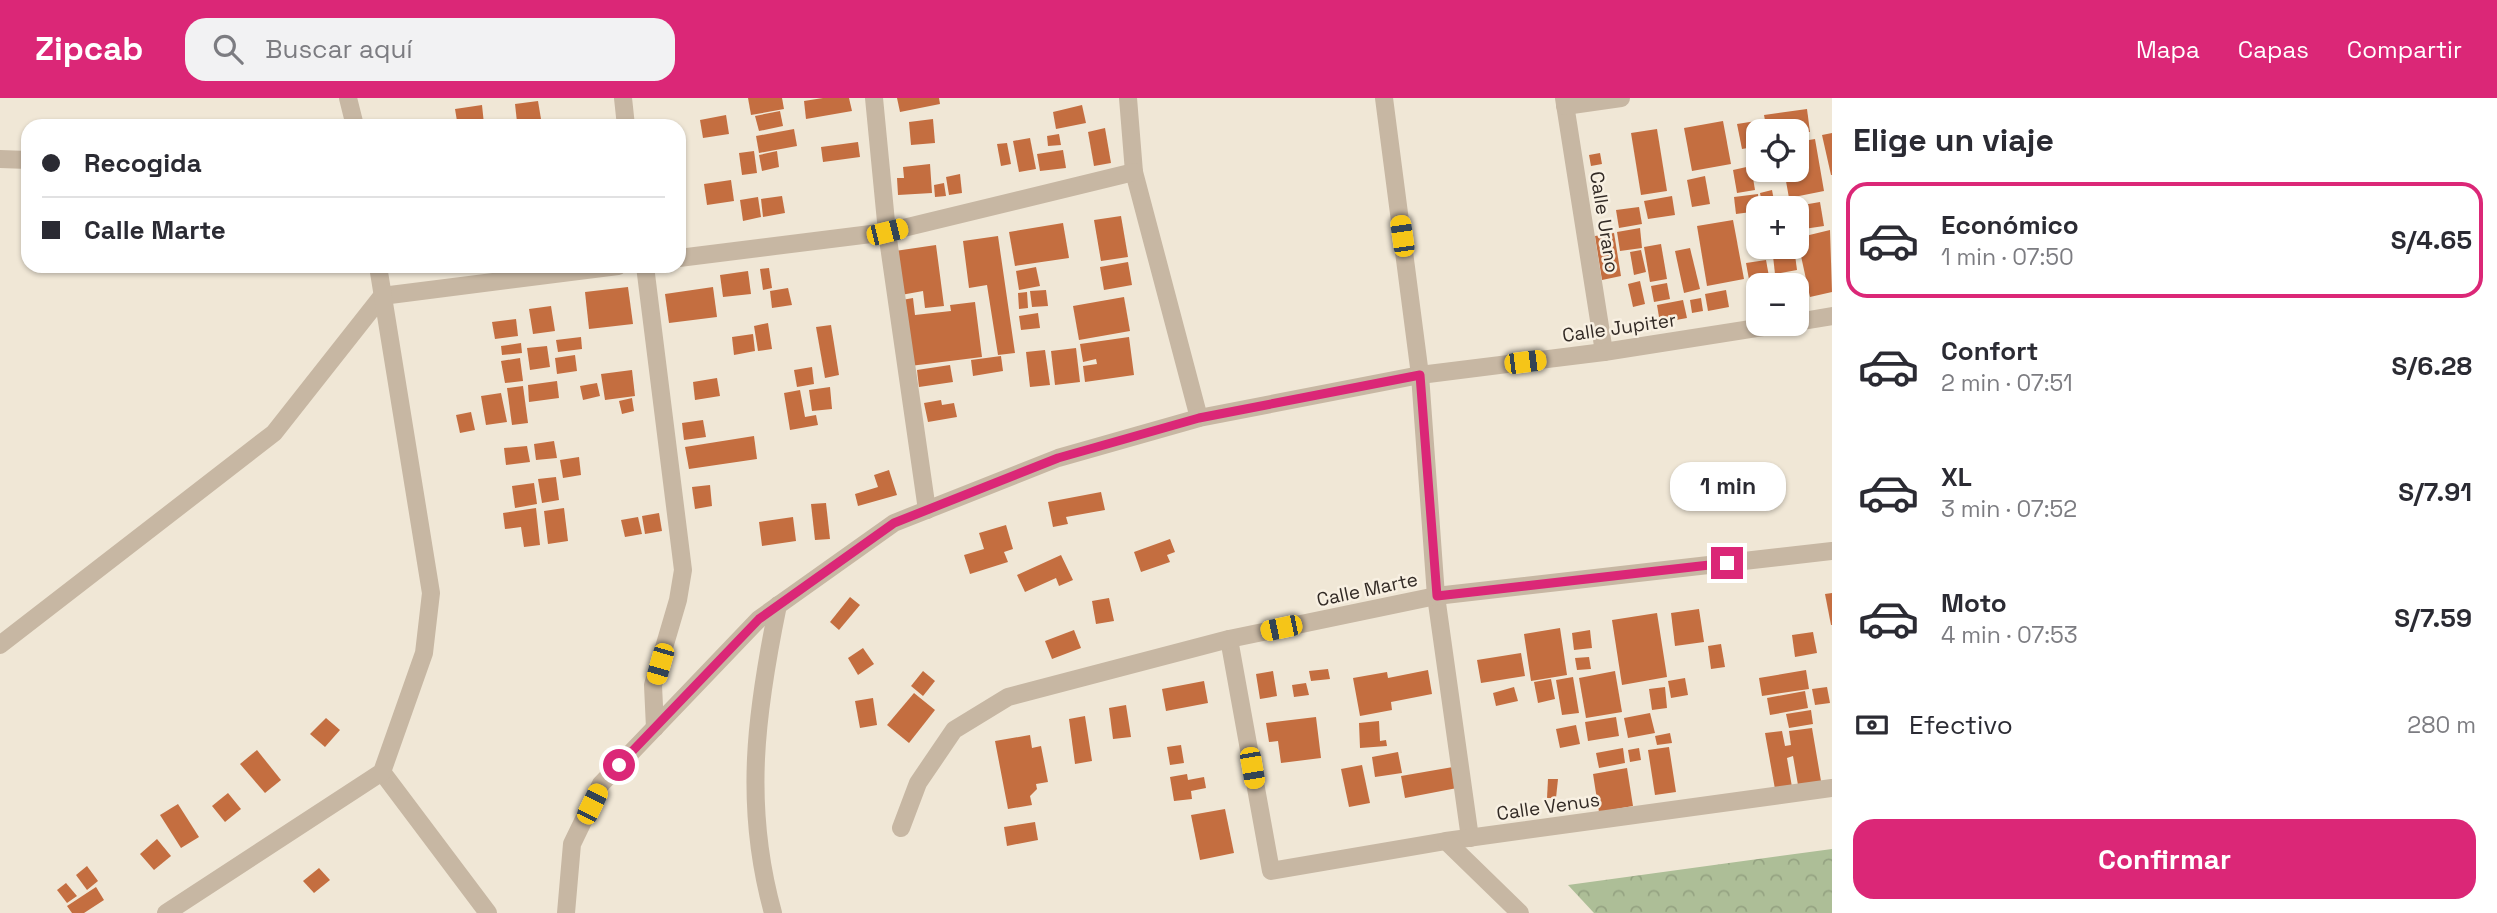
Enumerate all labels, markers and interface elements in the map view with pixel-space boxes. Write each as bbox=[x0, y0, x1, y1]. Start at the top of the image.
search box bbox=[185, 18, 675, 81]
text: Zipcab bbox=[35, 28, 143, 70]
icon: search bbox=[209, 30, 247, 68]
text: Buscar aquí bbox=[265, 32, 413, 66]
text: Mapa bbox=[2136, 34, 2200, 65]
text: Capas bbox=[2238, 34, 2309, 65]
text: Compartir bbox=[2347, 34, 2462, 65]
map controls bbox=[1746, 119, 1809, 336]
button: locate bbox=[1746, 119, 1809, 182]
text: Elige un viaje bbox=[1853, 120, 2054, 160]
text: Recogida bbox=[84, 146, 202, 180]
street label: Calle Urano bbox=[1584, 170, 1625, 275]
button: + bbox=[1746, 196, 1809, 259]
text: Económico bbox=[1941, 208, 2079, 242]
icon: car bbox=[1857, 209, 1920, 272]
text: Calle Marte bbox=[84, 213, 226, 247]
car bbox=[1389, 214, 1416, 258]
car bbox=[865, 217, 910, 247]
text: S/4.65 bbox=[2391, 223, 2472, 257]
text: 1 min · 07:50 bbox=[1941, 242, 2074, 272]
button: − bbox=[1746, 273, 1809, 336]
street label: Calle Jupiter bbox=[1561, 307, 1678, 348]
text: Confort bbox=[1941, 334, 2038, 368]
icon: car bbox=[1857, 335, 1920, 398]
car bbox=[1503, 349, 1548, 375]
text: S/6.28 bbox=[2392, 349, 2472, 383]
text: 2 min · 07:51 bbox=[1941, 368, 2073, 398]
text: XL bbox=[1941, 460, 1972, 494]
icon: car bbox=[1857, 461, 1920, 524]
callout: 1 min bbox=[1669, 462, 1785, 510]
text: 1 min bbox=[1700, 471, 1756, 501]
text: S/7.91 bbox=[2398, 475, 2472, 509]
text: 3 min · 07:52 bbox=[1941, 494, 2077, 524]
route end bbox=[1711, 547, 1743, 579]
street label: Calle Marte bbox=[1314, 567, 1420, 612]
text: Moto bbox=[1941, 586, 2007, 620]
icon: car bbox=[1857, 587, 1920, 650]
text: S/7.59 bbox=[2394, 601, 2472, 635]
car bbox=[1259, 613, 1304, 643]
text: 4 min · 07:53 bbox=[1941, 620, 2078, 650]
car bbox=[645, 641, 676, 687]
icon: cash bbox=[1853, 706, 1891, 744]
text: Efectivo bbox=[1909, 708, 2013, 742]
text: 280 m bbox=[2407, 710, 2476, 740]
car bbox=[1239, 745, 1266, 791]
route start bbox=[603, 749, 635, 781]
car bbox=[574, 781, 611, 827]
street label: Calle Venus bbox=[1495, 787, 1601, 826]
button: Confirmar bbox=[1853, 819, 2476, 899]

